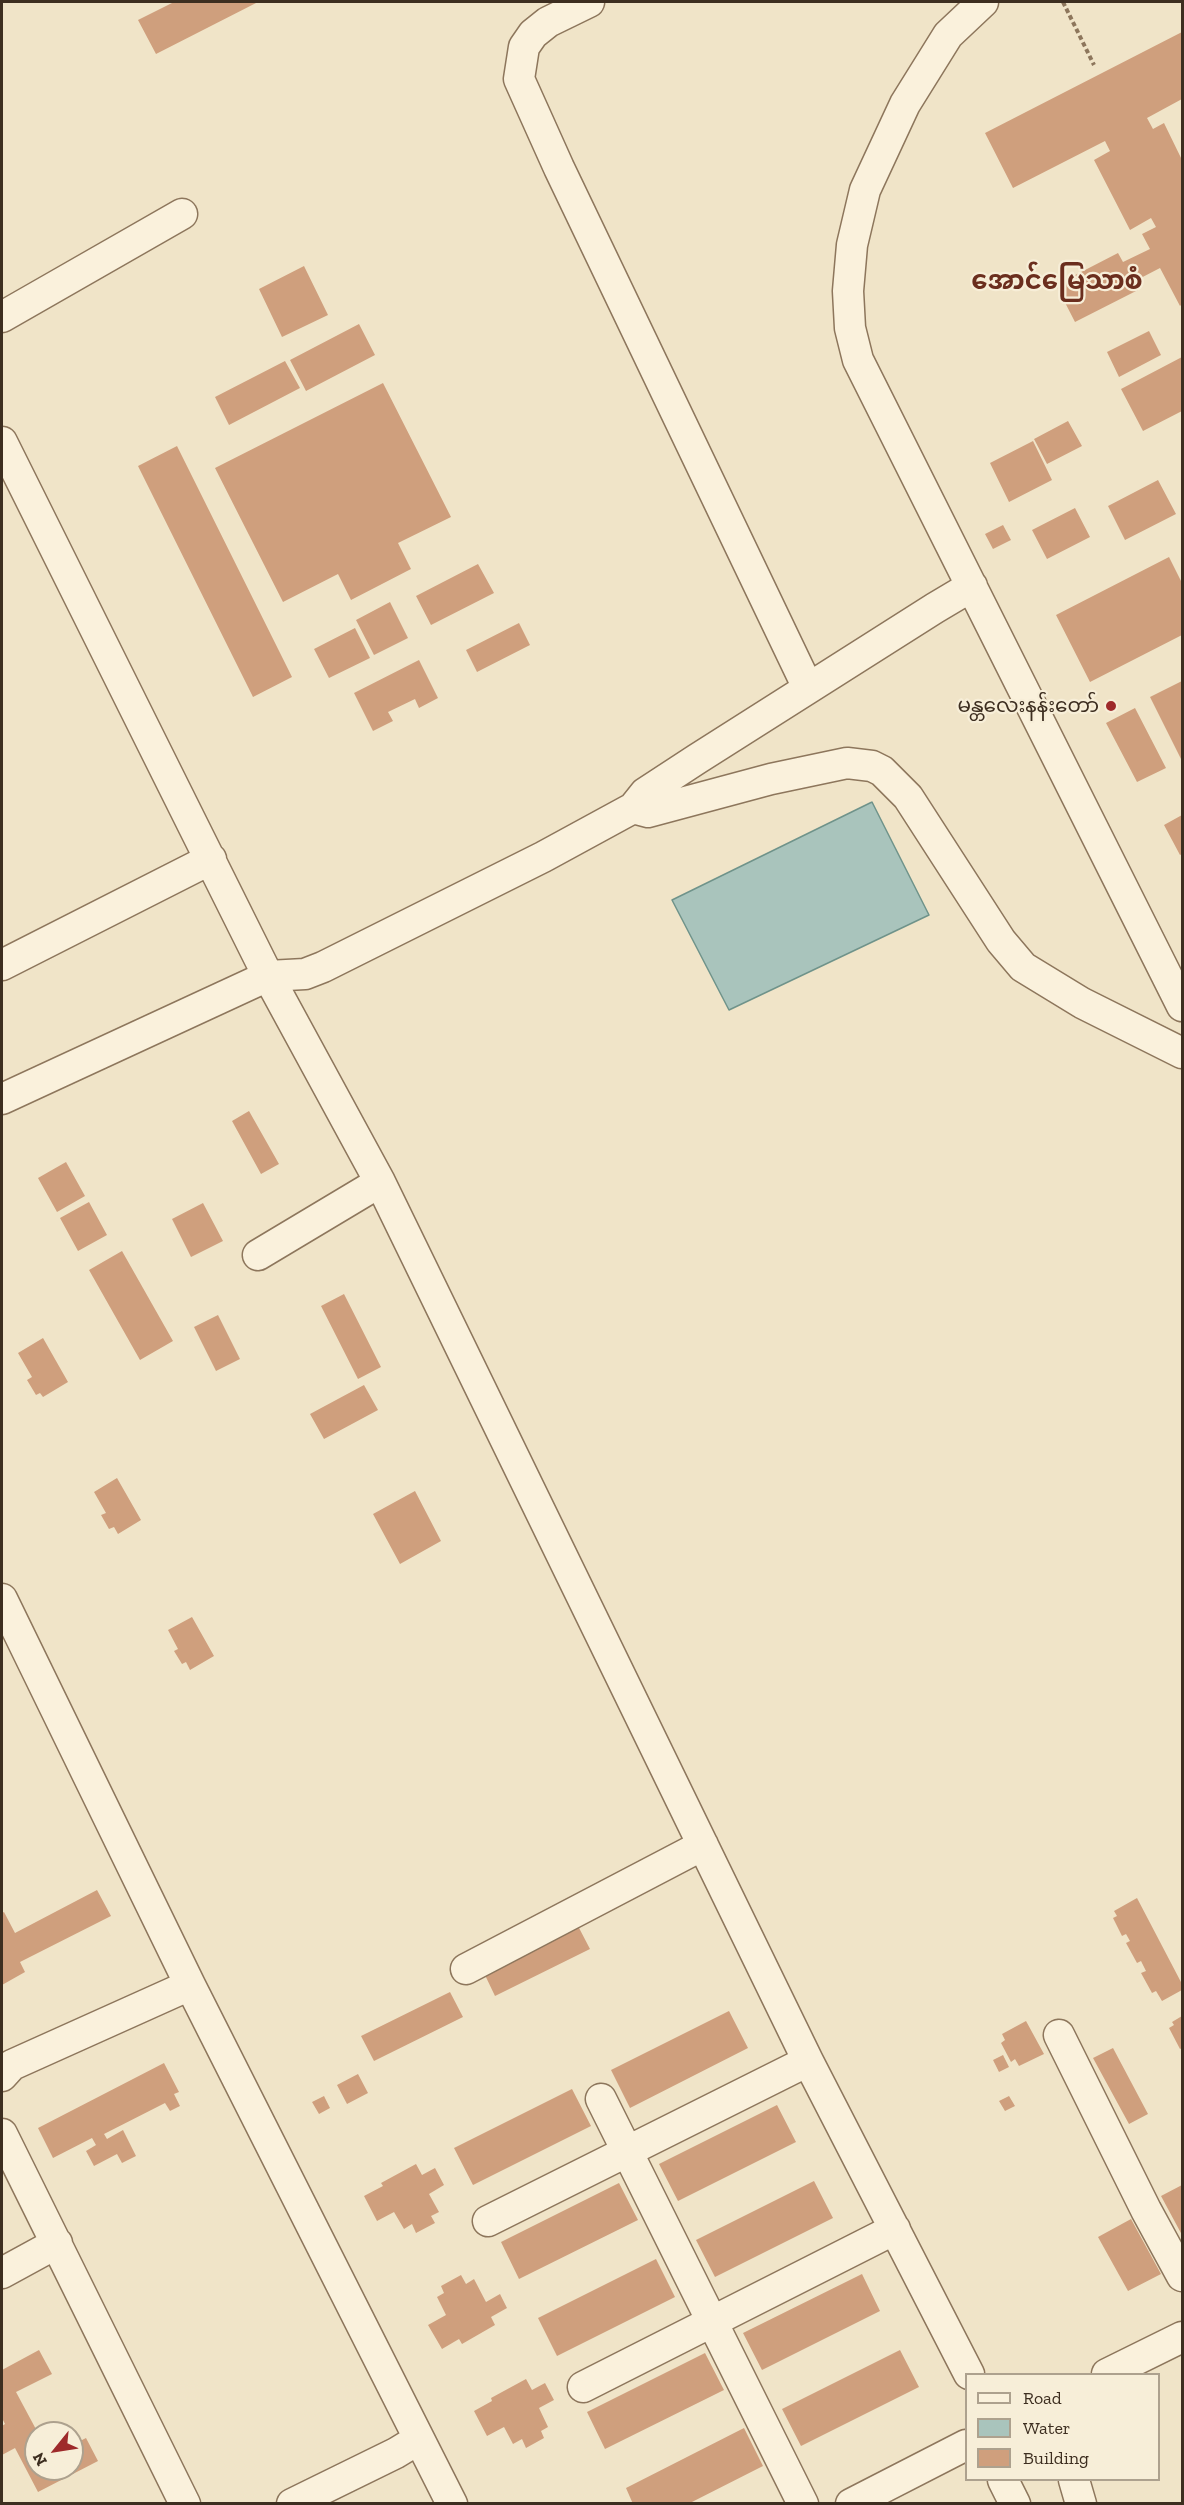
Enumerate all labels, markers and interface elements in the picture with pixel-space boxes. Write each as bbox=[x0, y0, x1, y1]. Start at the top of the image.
district label: အောင်မြေသာစံ bbox=[971, 266, 1143, 298]
place label: မန္တလေးနန်းတော် bbox=[957, 694, 1099, 718]
marker: မန္တလေးနန်းတော် bbox=[1104, 699, 1118, 713]
legend bbox=[965, 2373, 1160, 2481]
text: Road bbox=[1023, 2387, 1062, 2409]
text: Water bbox=[1023, 2417, 1070, 2439]
north arrow bbox=[24, 2421, 84, 2481]
text: Building bbox=[1023, 2447, 1089, 2469]
text: N bbox=[28, 2449, 51, 2469]

